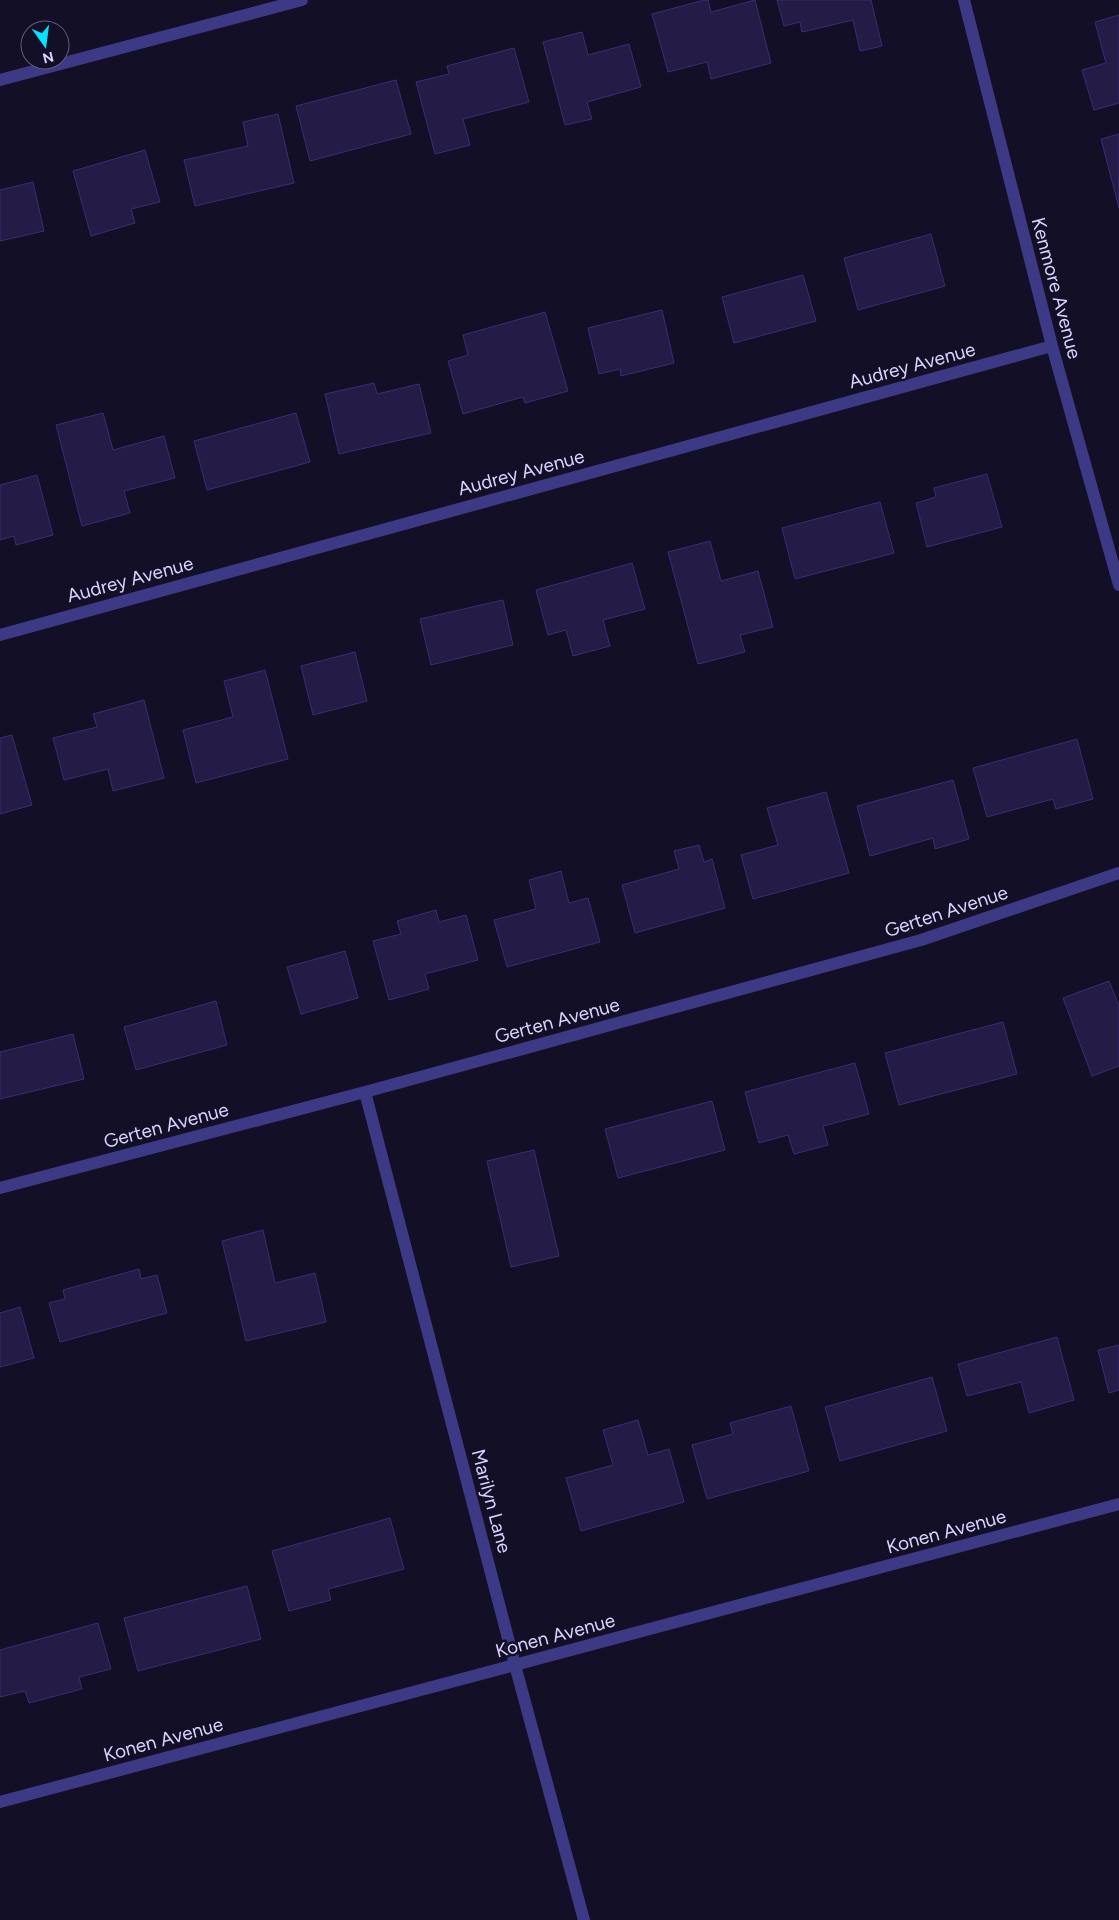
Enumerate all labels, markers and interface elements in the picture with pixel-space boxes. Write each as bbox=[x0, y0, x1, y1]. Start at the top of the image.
north arrow bbox=[20, 20, 70, 70]
text: N bbox=[41, 48, 55, 67]
street label: Kenmore Avenue bbox=[1027, 215, 1086, 361]
street label: Audrey Avenue bbox=[846, 338, 978, 393]
street label: Audrey Avenue bbox=[455, 445, 587, 500]
street label: Audrey Avenue bbox=[64, 552, 196, 607]
street label: Gerten Avenue bbox=[882, 881, 1011, 942]
street label: Gerten Avenue bbox=[492, 993, 622, 1048]
street label: Gerten Avenue bbox=[101, 1098, 231, 1153]
street label: Marilyn Lane bbox=[467, 1447, 516, 1556]
street label: Konen Avenue bbox=[884, 1504, 1009, 1559]
street label: Konen Avenue bbox=[493, 1608, 618, 1663]
street label: Konen Avenue bbox=[101, 1712, 226, 1767]

